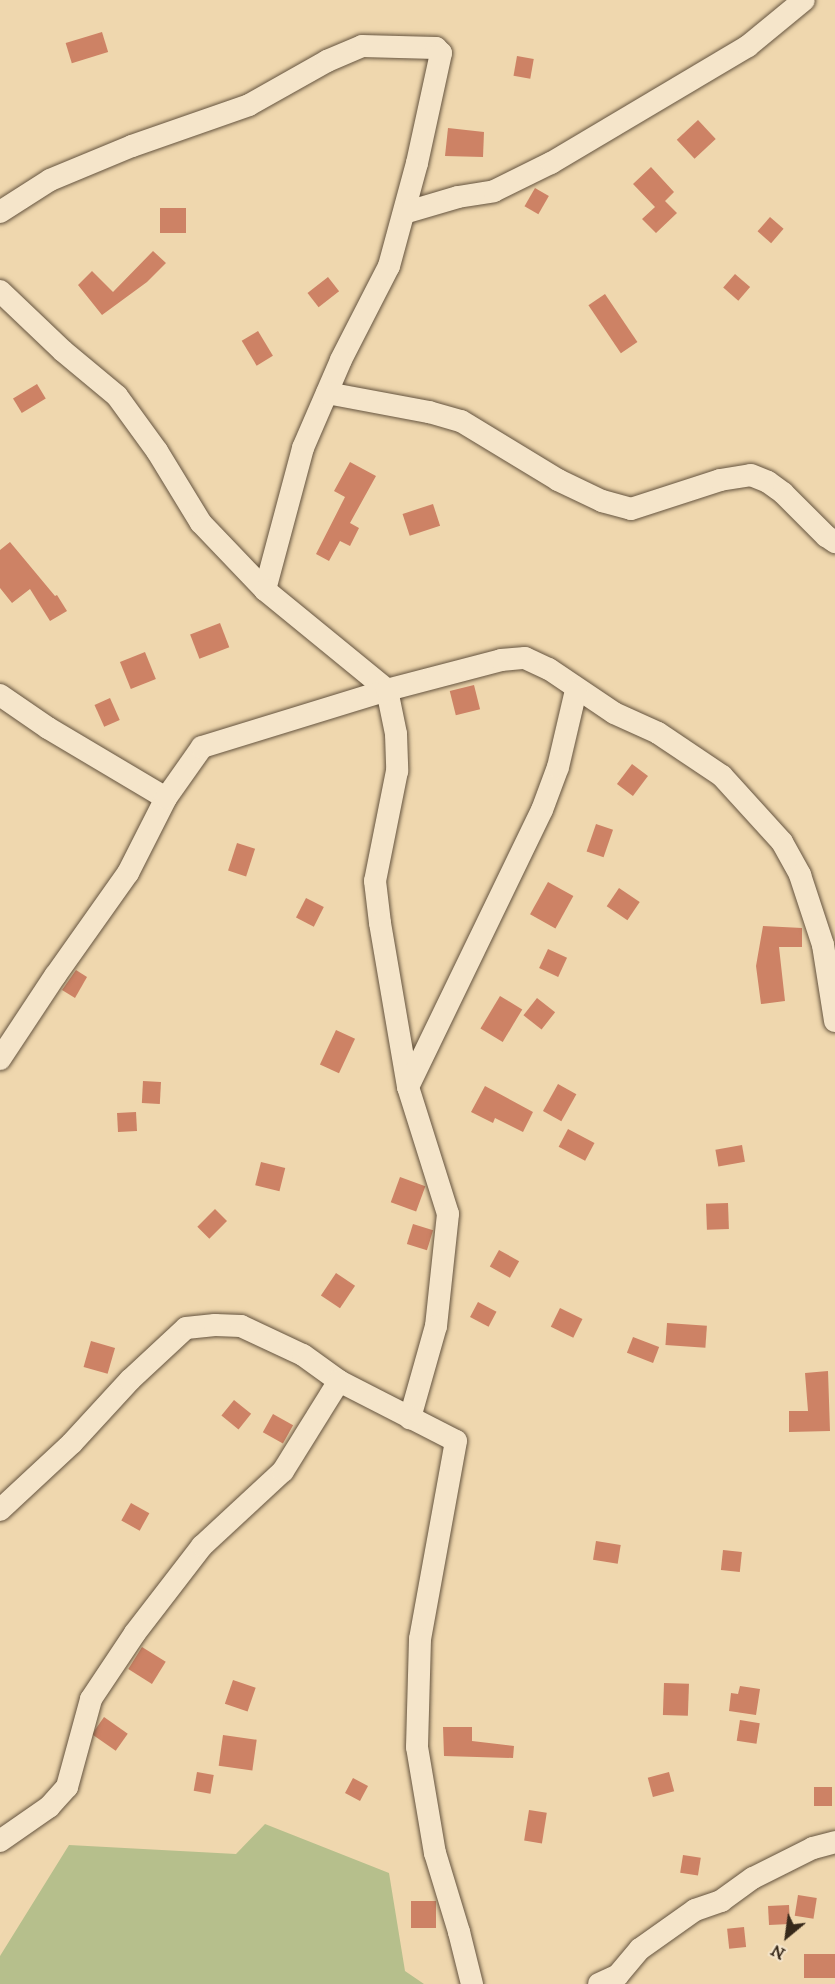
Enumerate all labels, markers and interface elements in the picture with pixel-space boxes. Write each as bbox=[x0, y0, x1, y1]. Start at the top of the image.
north arrow bbox=[757, 1906, 817, 1966]
text: N bbox=[768, 1940, 789, 1964]

